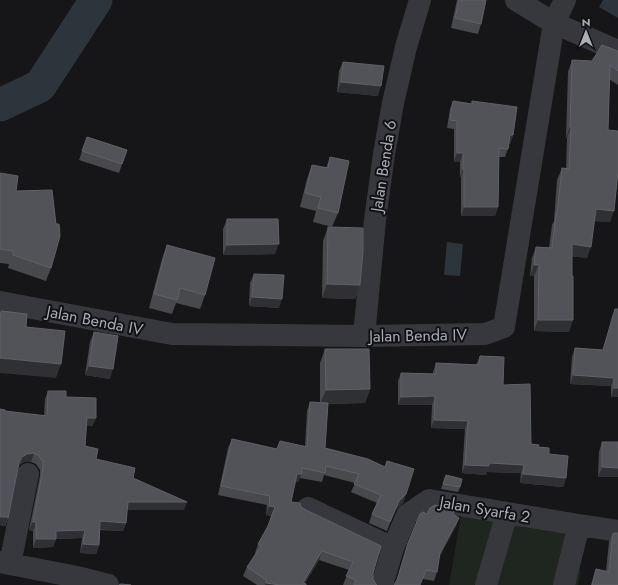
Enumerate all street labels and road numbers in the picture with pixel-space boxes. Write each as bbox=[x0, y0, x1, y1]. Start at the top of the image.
street label: Jalan Benda 6 bbox=[365, 119, 402, 216]
street label: Jalan Benda IV bbox=[43, 299, 146, 341]
street label: Jalan Benda IV bbox=[367, 323, 468, 348]
street label: Jalan Syarfa 2 bbox=[436, 490, 532, 529]

